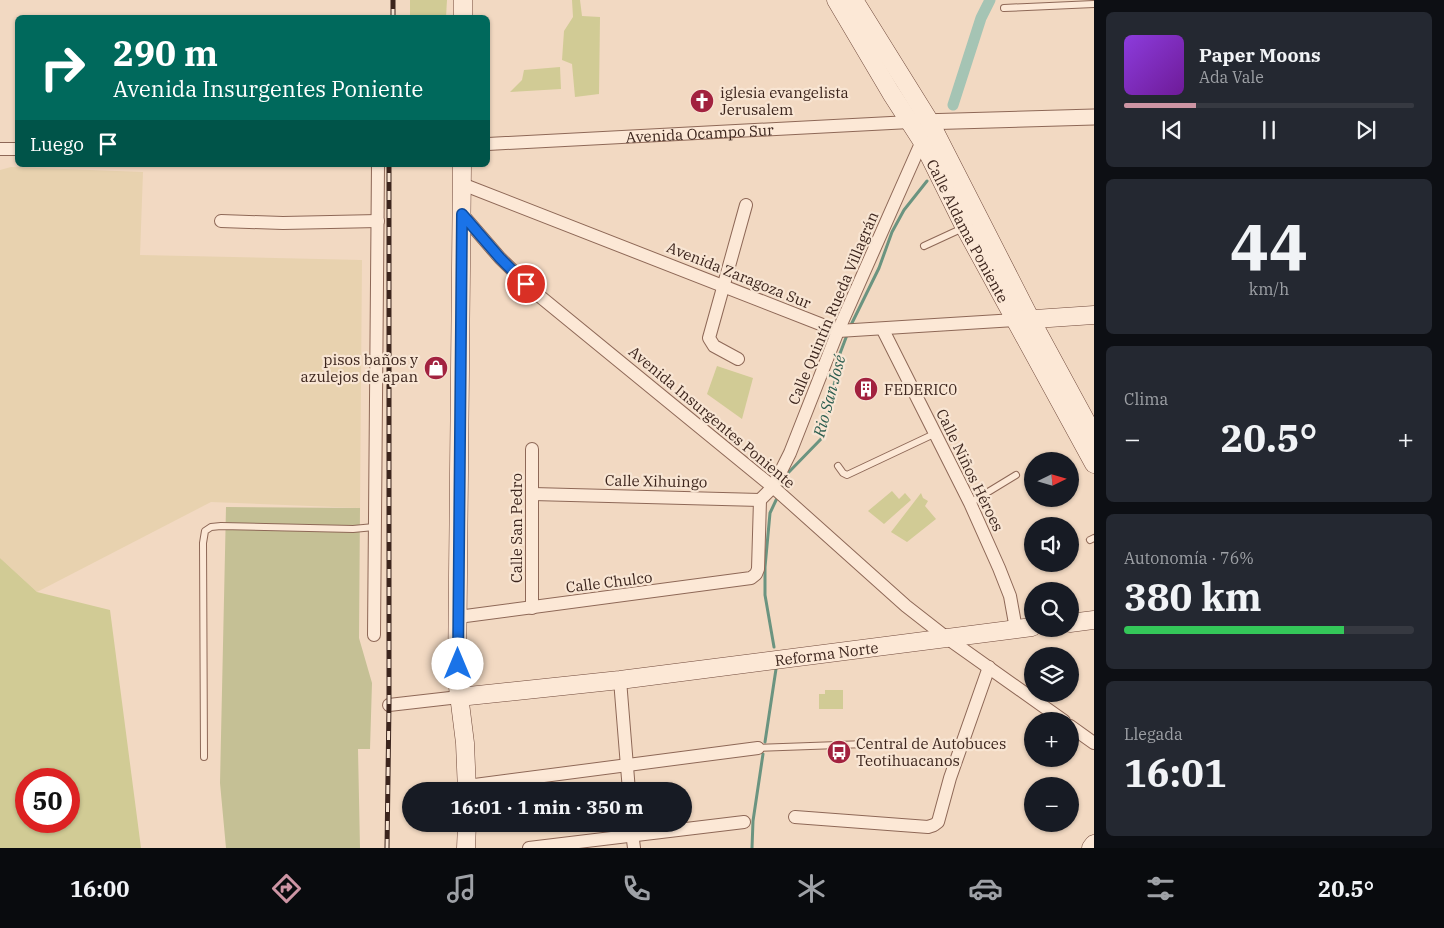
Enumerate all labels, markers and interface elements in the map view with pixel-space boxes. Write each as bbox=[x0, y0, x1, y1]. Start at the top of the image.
text: 290 m bbox=[113, 30, 218, 76]
icon: right bbox=[30, 35, 95, 100]
text: Paper Moons bbox=[1199, 43, 1321, 67]
text: Ada Vale bbox=[1199, 67, 1264, 87]
text: Avenida Insurgentes Poniente bbox=[113, 74, 423, 103]
place label: iglesia evangelista Jerusalem bbox=[720, 83, 849, 119]
church icon: iglesia evangelista Jerusalem bbox=[689, 88, 715, 114]
icon: previous bbox=[1158, 116, 1186, 144]
icon: pause bbox=[1255, 116, 1283, 144]
icon: next bbox=[1352, 116, 1380, 144]
street label: Avenida Ocampo Sur bbox=[625, 120, 774, 146]
icon: arrive bbox=[94, 130, 122, 158]
text: Luego bbox=[30, 132, 84, 156]
street label: Calle Aldama Poniente bbox=[923, 156, 1013, 306]
text: 44 bbox=[1230, 204, 1308, 289]
street label: Calle Quintín Rueda Villagrán bbox=[784, 208, 883, 407]
street label: Avenida Zaragoza Sur bbox=[664, 237, 814, 313]
pin bbox=[505, 263, 547, 305]
icon: arrive bbox=[512, 270, 540, 298]
text: km/h bbox=[1249, 279, 1289, 299]
street label: Avenida Insurgentes Poniente bbox=[625, 342, 799, 492]
place label: pisos baños y azulejos de apan bbox=[301, 350, 418, 386]
water label: Rio San José bbox=[808, 352, 850, 440]
shop icon: pisos baños y azulejos de apan bbox=[423, 355, 449, 381]
building icon: FEDERIC0 bbox=[853, 376, 879, 402]
place label: FEDERIC0 bbox=[884, 380, 957, 399]
text: Clima bbox=[1124, 389, 1168, 409]
street label: Calle Niños Héroes bbox=[932, 406, 1008, 534]
text: 20.5° bbox=[1221, 413, 1317, 462]
text: − bbox=[1124, 420, 1141, 457]
text: + bbox=[1397, 420, 1414, 457]
north arrow bbox=[1024, 452, 1079, 508]
map controls bbox=[1024, 452, 1079, 832]
street label: Calle Xihuingo bbox=[605, 471, 707, 491]
street label: Calle San Pedro bbox=[507, 473, 526, 583]
button: sound bbox=[1024, 517, 1079, 572]
text: Autonomía · 76% bbox=[1124, 548, 1254, 568]
street label: Calle Chulco bbox=[565, 567, 653, 597]
text: 380 km bbox=[1124, 572, 1262, 621]
button: search bbox=[1024, 582, 1079, 637]
position arrow bbox=[431, 637, 483, 689]
street label: Reforma Norte bbox=[773, 637, 879, 670]
button: layers bbox=[1024, 647, 1079, 702]
button: + bbox=[1024, 712, 1079, 767]
text: Llegada bbox=[1124, 724, 1183, 744]
place label: Central de Autobuces Teotihuacanos bbox=[856, 734, 1006, 770]
bus stop icon: Central de Autobuces Teotihuacanos bbox=[826, 739, 852, 765]
text: 16:01 bbox=[1124, 748, 1227, 797]
speed limit sign: 50 bbox=[15, 768, 80, 833]
button: − bbox=[1024, 777, 1079, 832]
text: 16:01 · 1 min · 350 m bbox=[451, 795, 643, 819]
icon: directions bbox=[269, 871, 304, 906]
icon: music bbox=[444, 871, 479, 906]
icon: phone bbox=[619, 871, 654, 906]
icon: climate bbox=[794, 871, 829, 906]
icon: car bbox=[968, 871, 1003, 906]
icon: filters bbox=[1143, 871, 1178, 906]
text: 16:00 bbox=[70, 874, 129, 903]
text: 20.5° bbox=[1318, 874, 1374, 903]

